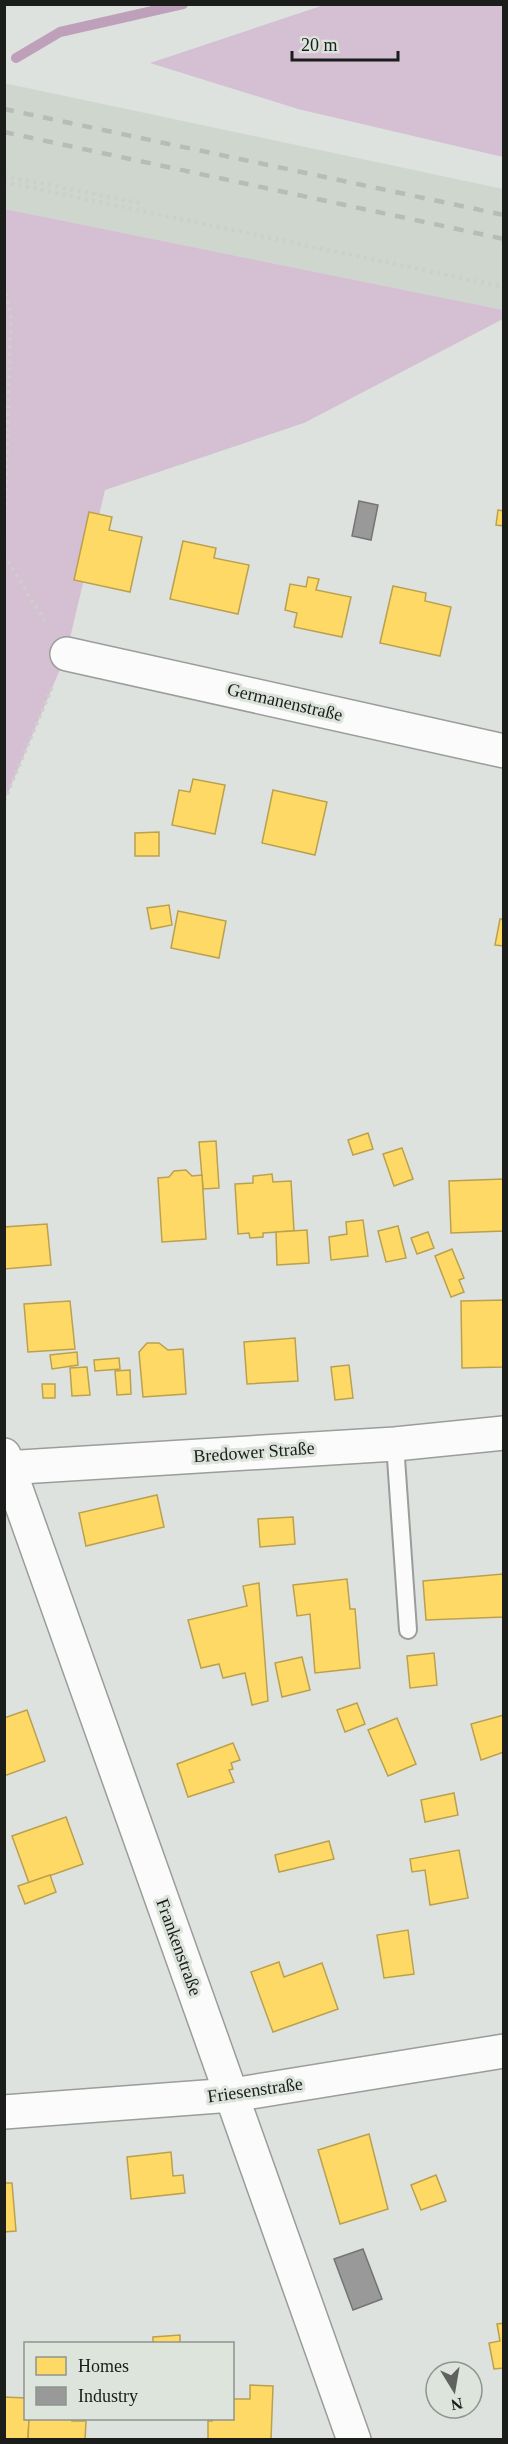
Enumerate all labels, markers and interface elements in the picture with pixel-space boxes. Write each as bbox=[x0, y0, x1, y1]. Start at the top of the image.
scale bar bbox=[292, 24, 398, 62]
text: 20 m bbox=[301, 35, 338, 55]
street label: Germanenstraße bbox=[225, 679, 345, 725]
street label: Bredower Straße bbox=[193, 1438, 315, 1466]
street label: Frankenstraße bbox=[152, 1896, 206, 1998]
street label: Friesenstraße bbox=[206, 2073, 304, 2107]
legend bbox=[24, 2342, 234, 2420]
text: Homes bbox=[78, 2356, 129, 2376]
north arrow bbox=[424, 2360, 484, 2420]
text: Industry bbox=[78, 2386, 138, 2406]
text: N bbox=[449, 2395, 464, 2414]

